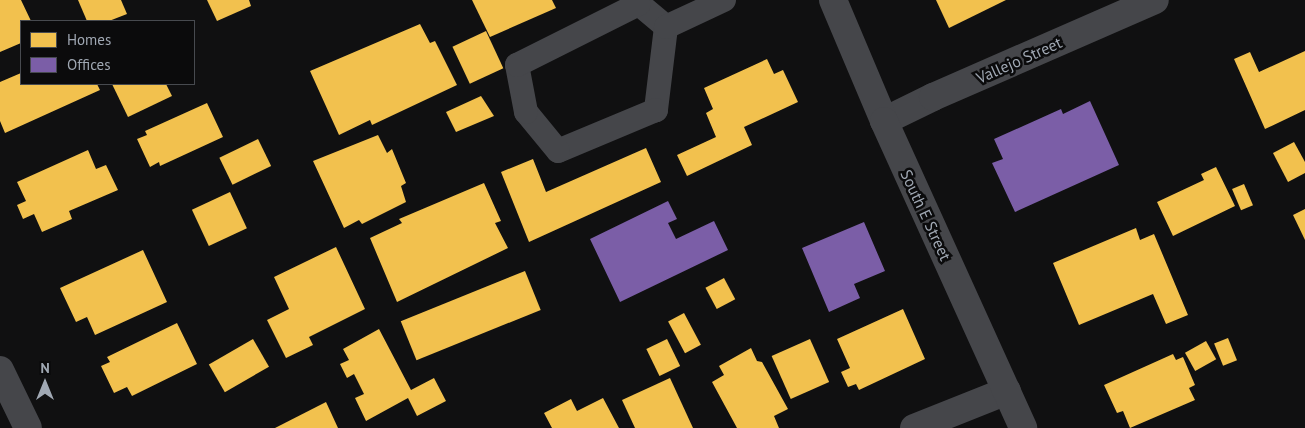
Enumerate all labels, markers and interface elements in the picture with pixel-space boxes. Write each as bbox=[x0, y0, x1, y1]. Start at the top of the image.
legend bbox=[20, 20, 195, 85]
text: Homes bbox=[67, 30, 111, 49]
street label: Vallejo Street bbox=[973, 33, 1065, 87]
text: Offices bbox=[67, 55, 111, 74]
street label: South E Street bbox=[897, 167, 955, 263]
north arrow bbox=[20, 358, 70, 408]
text: N bbox=[40, 359, 50, 377]

